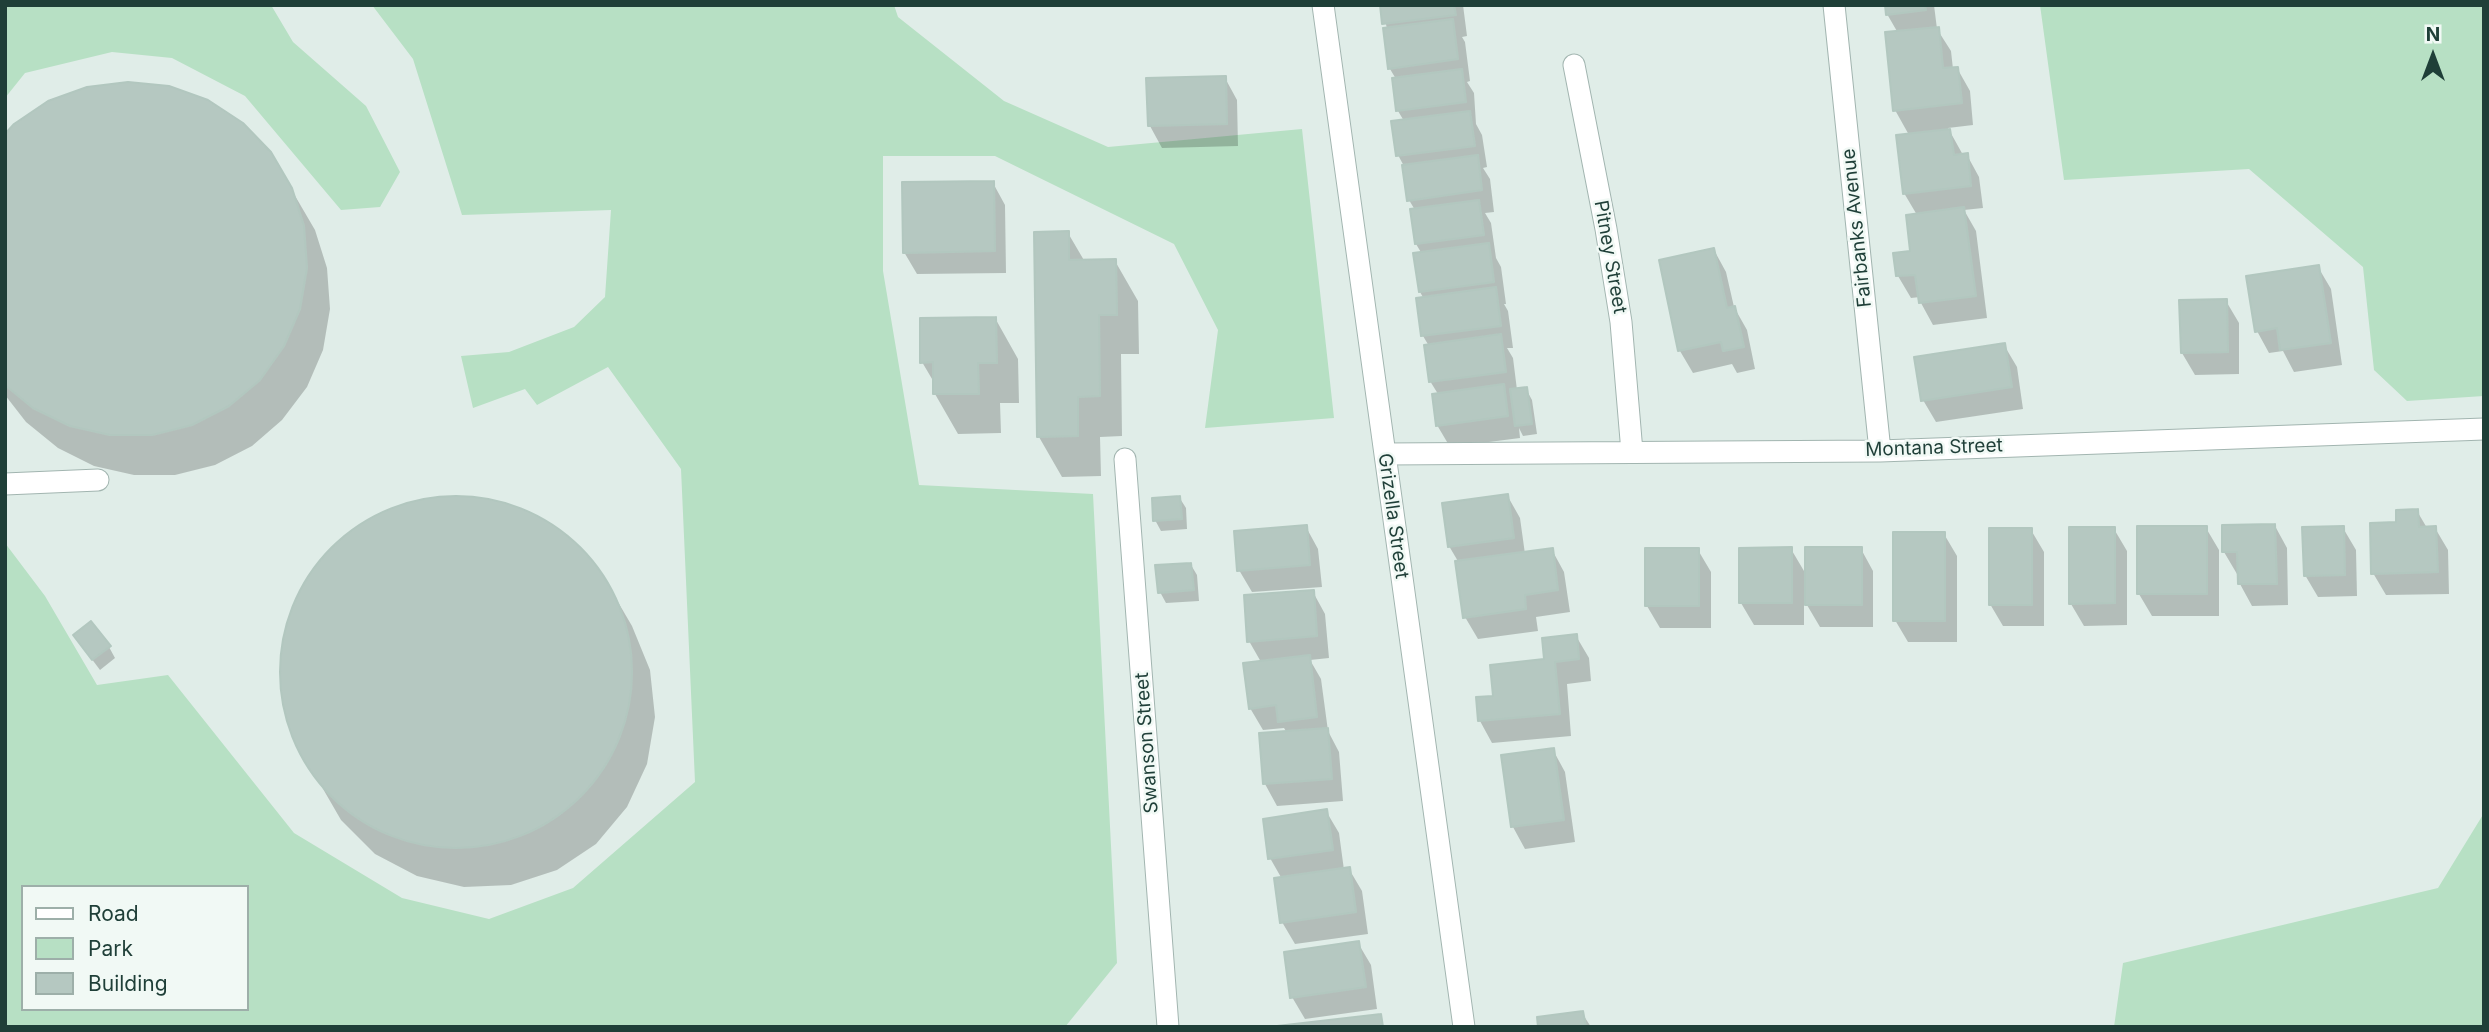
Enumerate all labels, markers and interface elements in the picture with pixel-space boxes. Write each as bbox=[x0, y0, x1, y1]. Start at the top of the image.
north arrow bbox=[2398, 21, 2468, 91]
text: N bbox=[2426, 23, 2440, 46]
street label: Fairbanks Avenue bbox=[1837, 147, 1877, 309]
street label: Pitney Street bbox=[1589, 199, 1631, 315]
street label: Montana Street bbox=[1865, 434, 2003, 462]
street label: Grizella Street bbox=[1373, 452, 1413, 580]
street label: Swanson Street bbox=[1131, 672, 1163, 814]
legend bbox=[21, 885, 248, 1011]
text: Road bbox=[88, 901, 139, 926]
text: Park bbox=[88, 936, 133, 961]
text: Building bbox=[88, 971, 168, 996]

